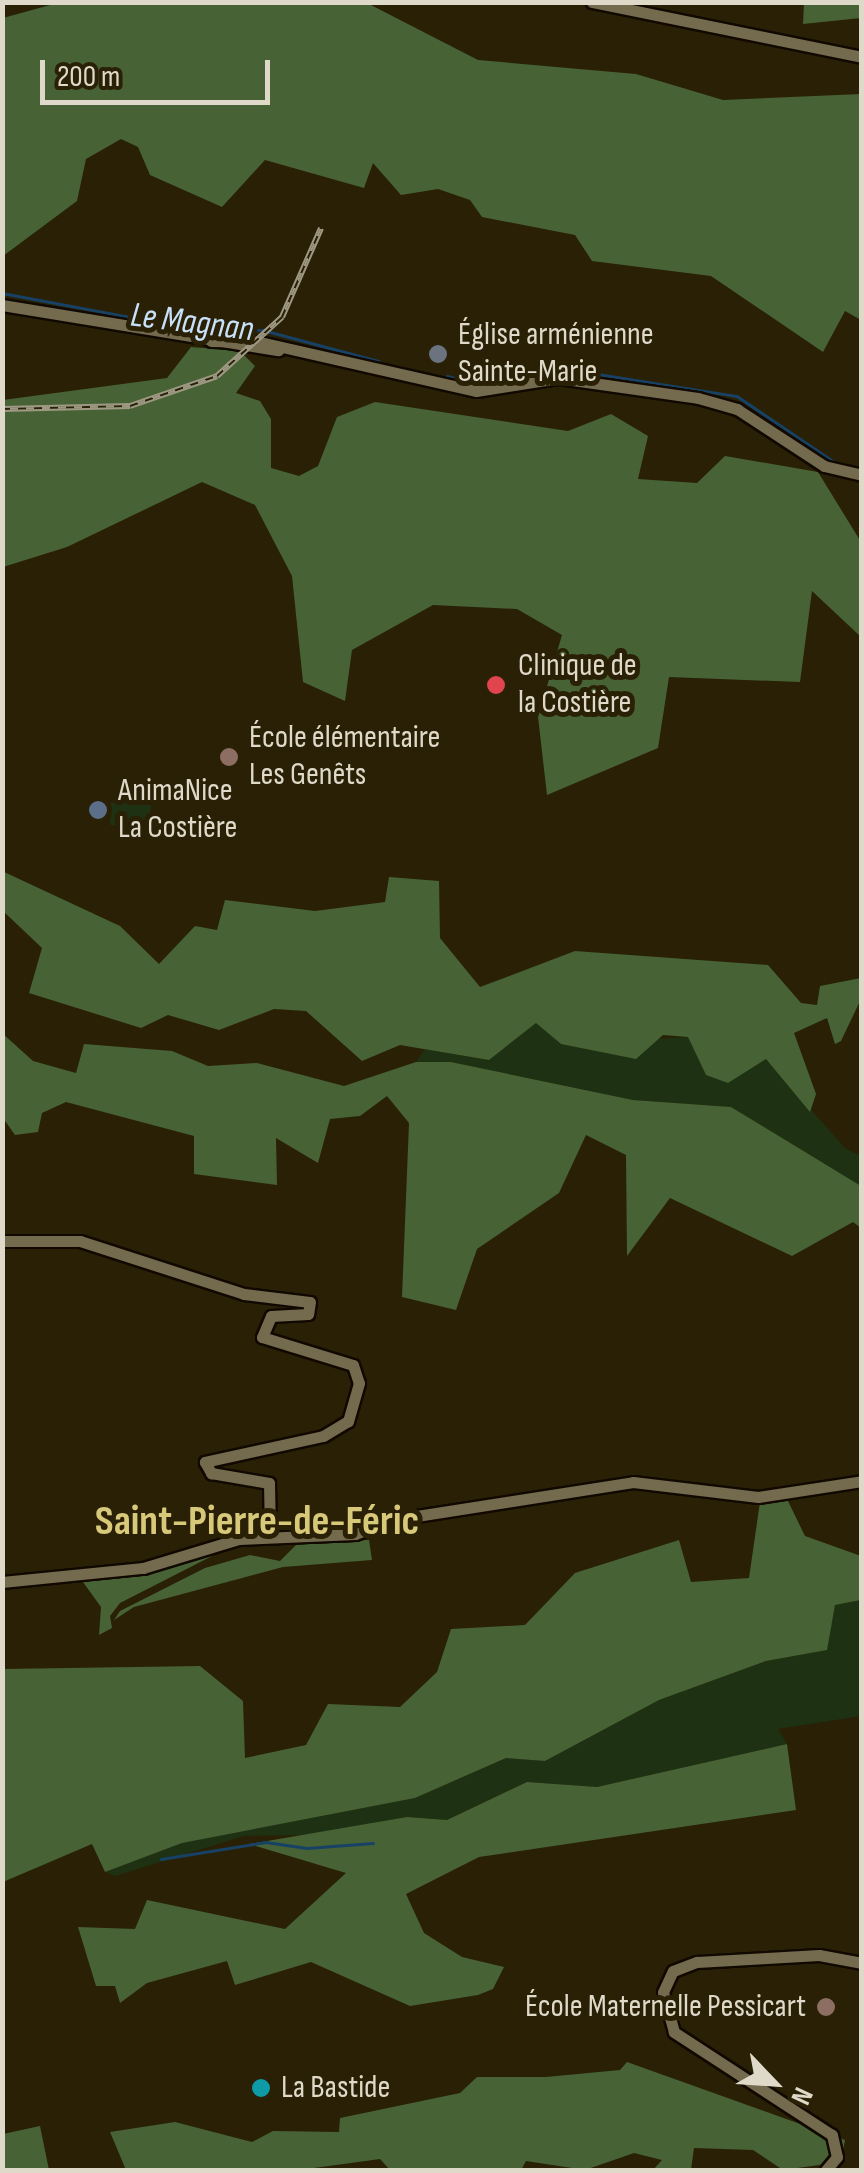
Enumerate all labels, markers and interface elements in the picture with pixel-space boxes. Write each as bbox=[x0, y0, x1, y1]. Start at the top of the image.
scale bar bbox=[45, 40, 275, 102]
text: 200 m bbox=[57, 59, 120, 95]
water label: Le Magnan bbox=[128, 295, 256, 351]
place label: Église arménienne Sainte-Marie bbox=[458, 317, 654, 392]
marker: Église arménienne Sainte-Marie bbox=[427, 343, 449, 365]
place label: Clinique de la Costière bbox=[518, 648, 637, 723]
marker: Clinique de la Costière bbox=[483, 672, 509, 698]
place label: École élémentaire Les Genêts bbox=[249, 720, 440, 795]
marker: École élémentaire Les Genêts bbox=[218, 746, 240, 768]
place label: AnimaNice La Costière bbox=[118, 773, 237, 848]
marker: AnimaNice La Costière bbox=[87, 799, 109, 821]
district label: Saint-Pierre-de-Féric bbox=[95, 1497, 419, 1547]
place label: École Maternelle Pessicart bbox=[525, 1988, 806, 2026]
marker: École Maternelle Pessicart bbox=[815, 1996, 837, 2018]
north arrow bbox=[724, 2033, 824, 2133]
place label: La Bastide bbox=[281, 2069, 390, 2107]
marker: La Bastide bbox=[250, 2077, 272, 2099]
text: N bbox=[784, 2082, 820, 2110]

